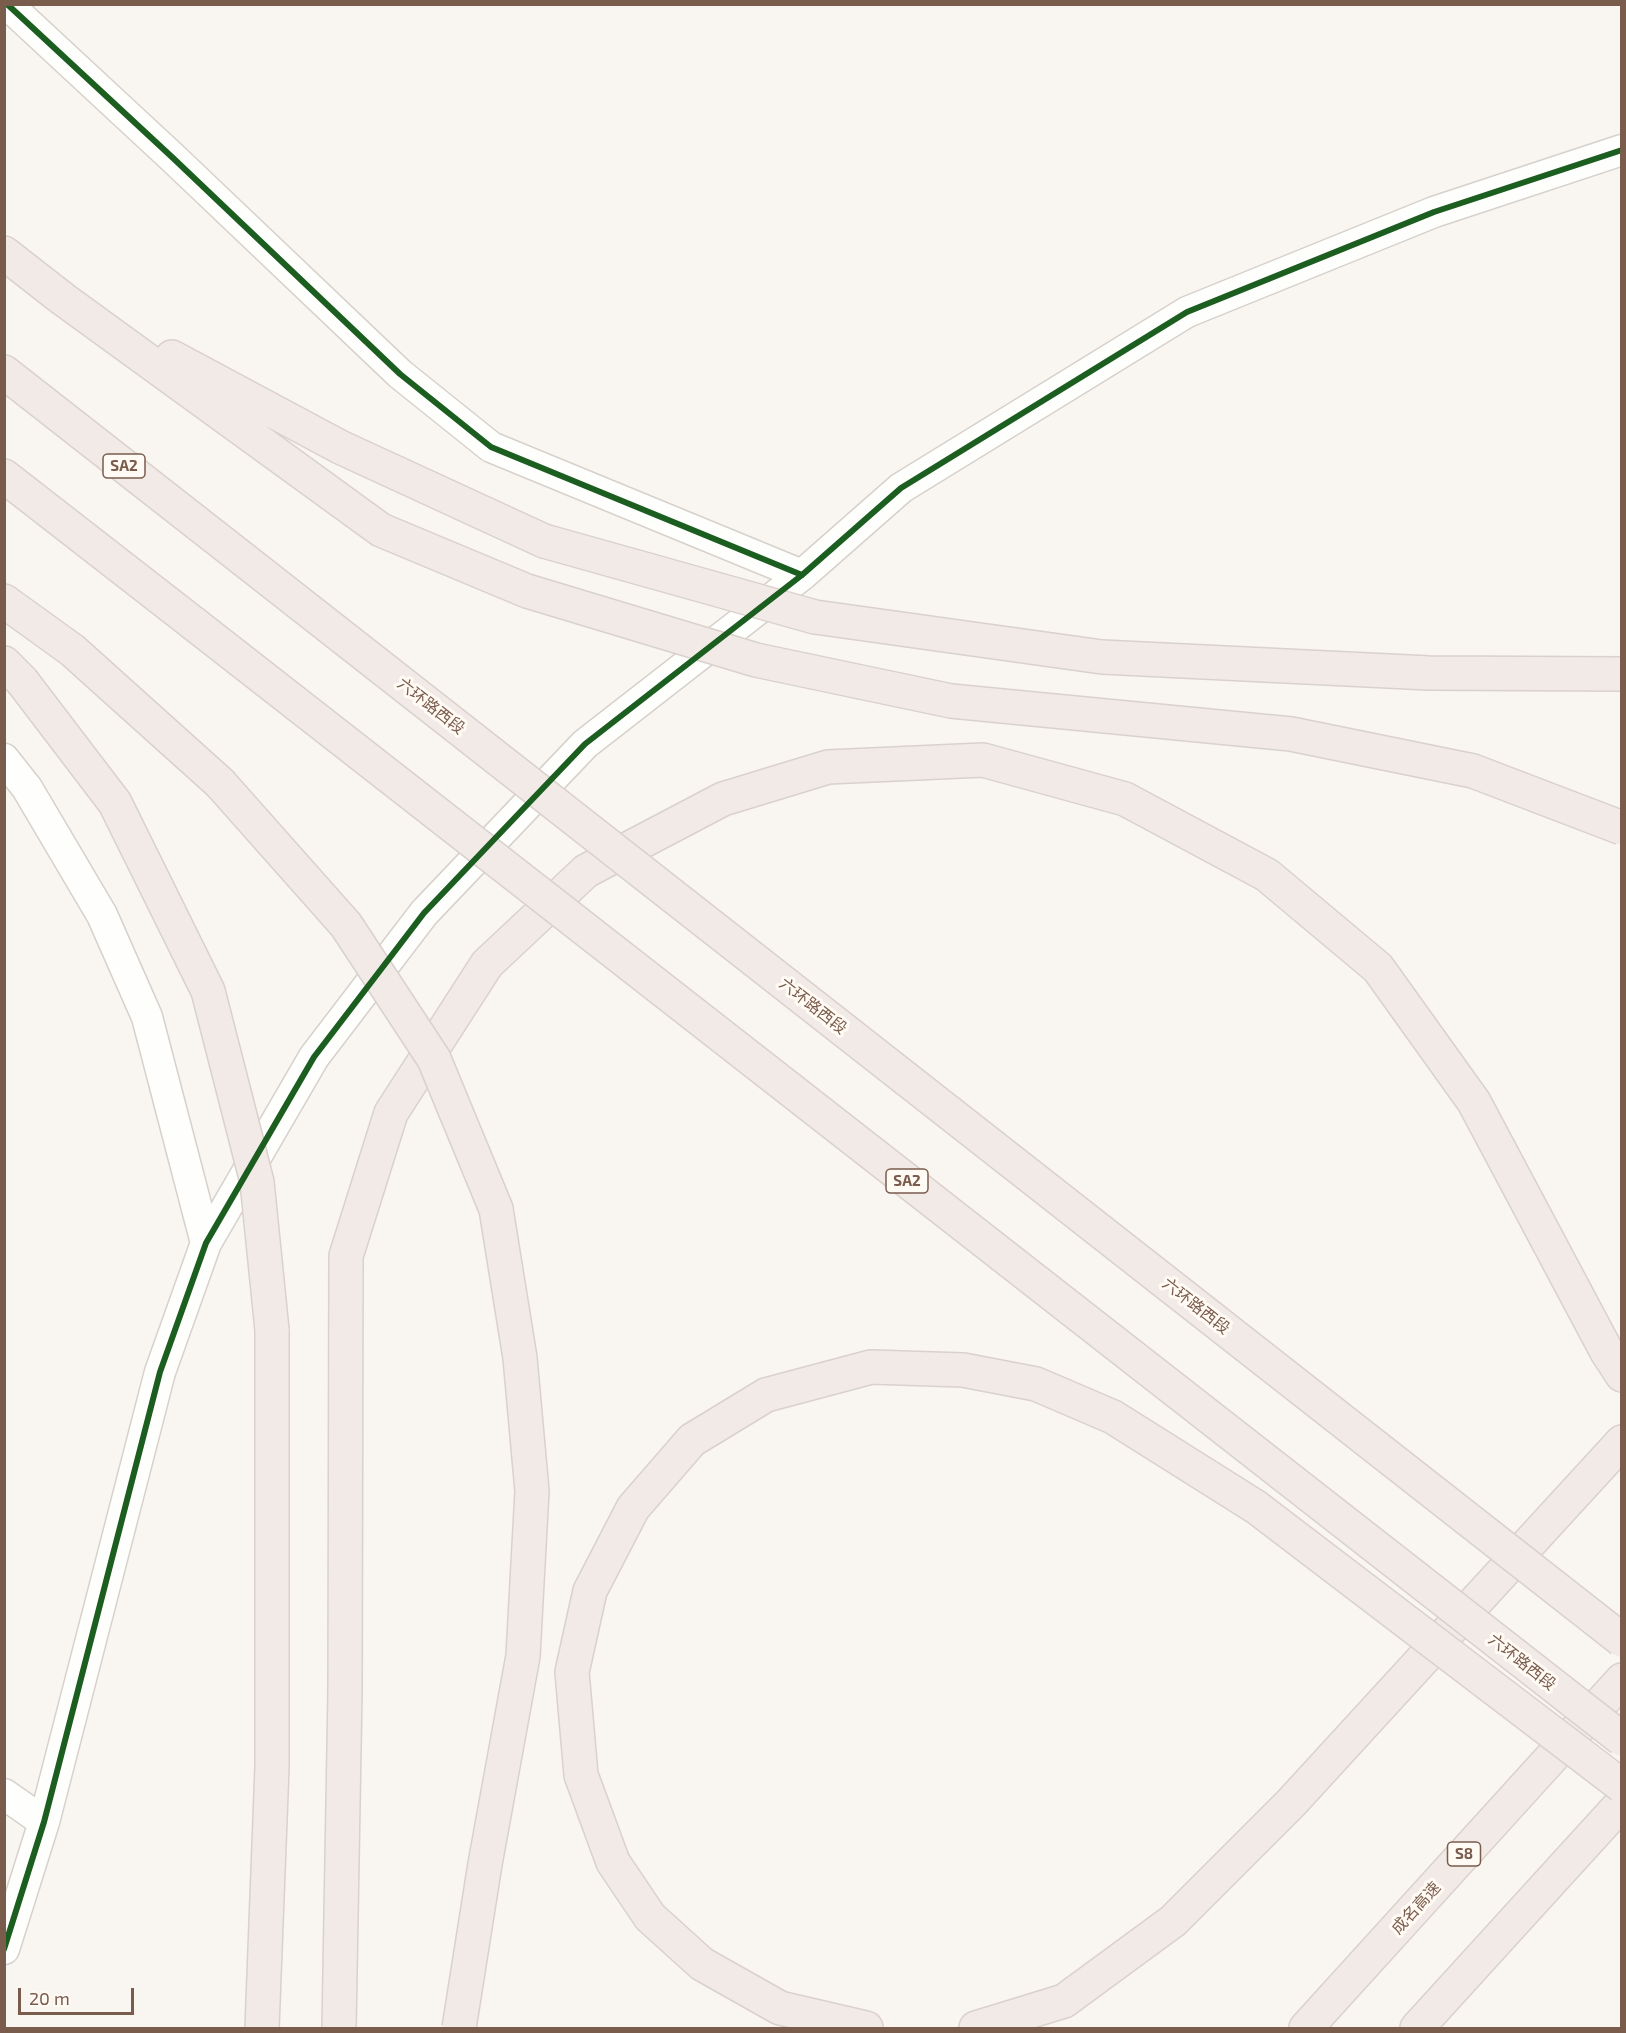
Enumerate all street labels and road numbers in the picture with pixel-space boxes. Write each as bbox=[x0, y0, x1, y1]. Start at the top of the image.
road number: SA2 bbox=[103, 454, 145, 478]
street label: 六环路西段 bbox=[394, 674, 468, 738]
street label: 六环路西段 bbox=[776, 974, 850, 1038]
road number: SA2 bbox=[886, 1169, 928, 1193]
street label: 六环路西段 bbox=[1159, 1274, 1233, 1338]
street label: 六环路西段 bbox=[1485, 1630, 1559, 1694]
road number: S8 bbox=[1448, 1842, 1480, 1866]
street label: 成名高速 bbox=[1387, 1878, 1445, 1938]

